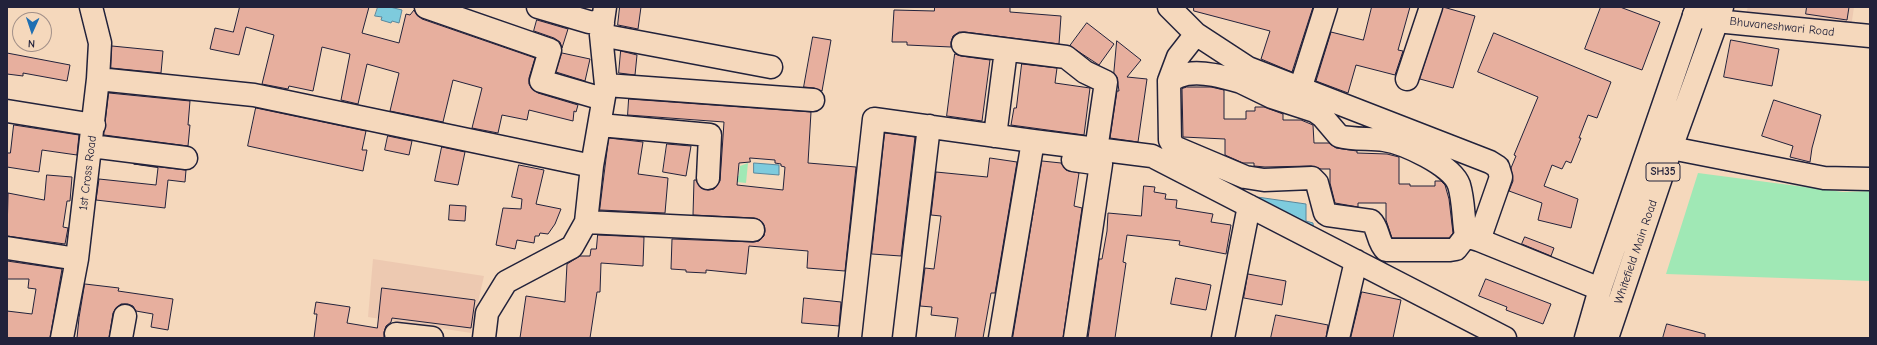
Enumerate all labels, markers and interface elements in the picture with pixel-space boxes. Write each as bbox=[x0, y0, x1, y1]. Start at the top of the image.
north arrow bbox=[12, 12, 52, 52]
street label: Bhuvaneshwari Road bbox=[1729, 14, 1835, 40]
text: N bbox=[27, 37, 35, 50]
street label: 1st Cross Road bbox=[76, 135, 100, 211]
road number: SH35 bbox=[1646, 163, 1680, 181]
street label: Whitefield Main Road bbox=[1611, 198, 1661, 306]

